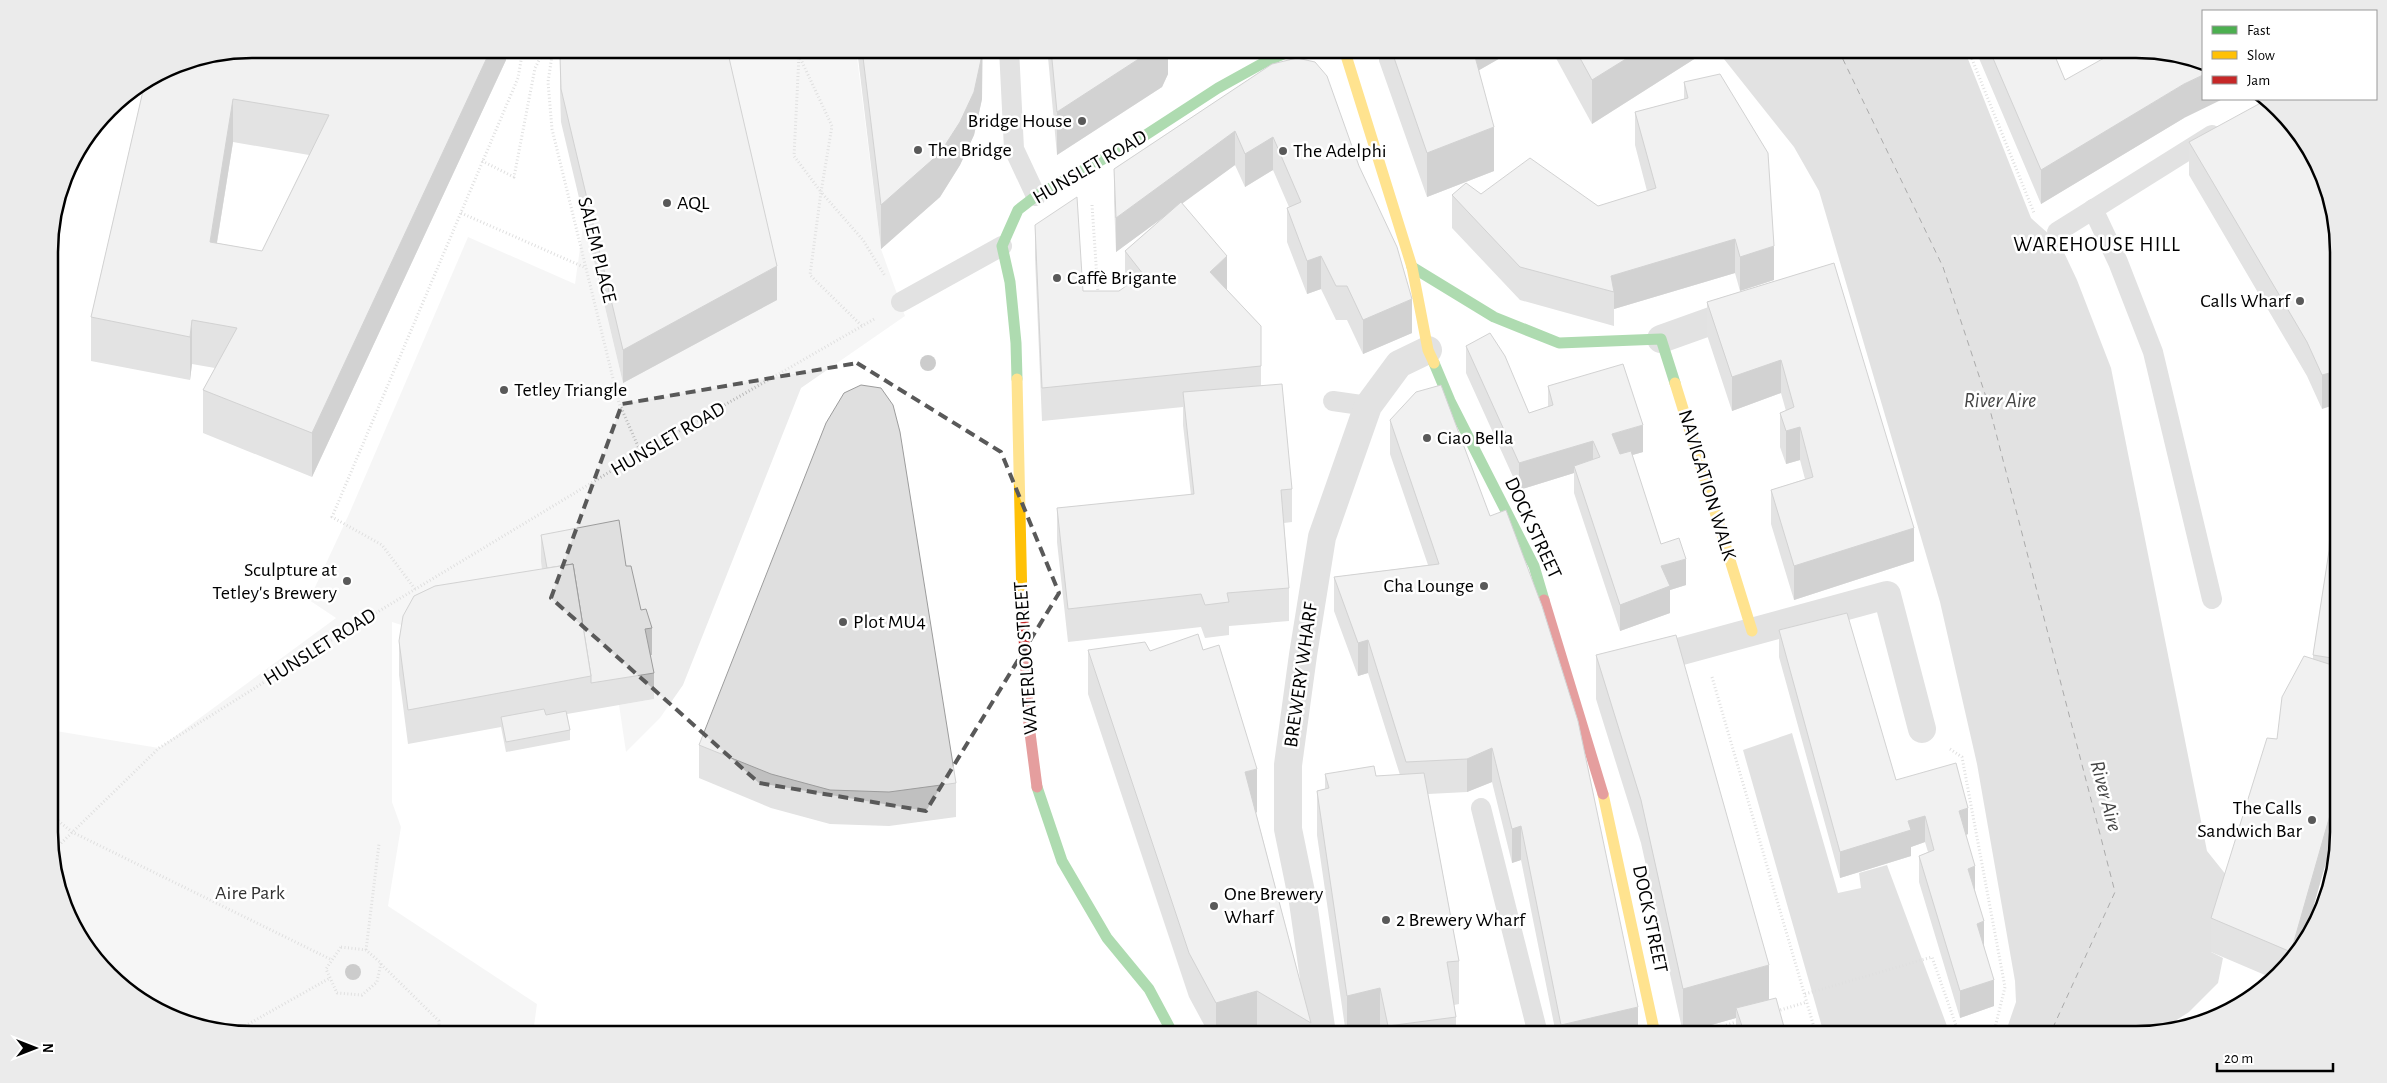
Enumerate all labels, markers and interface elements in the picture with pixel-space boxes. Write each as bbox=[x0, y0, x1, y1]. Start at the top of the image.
legend bbox=[2202, 10, 2377, 100]
text: Fast bbox=[2247, 23, 2271, 38]
text: Slow bbox=[2247, 48, 2275, 63]
text: Jam bbox=[2247, 73, 2270, 88]
place label: Bridge House bbox=[968, 111, 1072, 131]
marker: Bridge House bbox=[1076, 115, 1088, 127]
street label: HUNSLET ROAD bbox=[1029, 126, 1151, 208]
place label: The Bridge bbox=[928, 140, 1012, 160]
place label: The Adelphi bbox=[1293, 141, 1387, 161]
marker: The Bridge bbox=[912, 144, 924, 156]
marker: The Adelphi bbox=[1277, 145, 1289, 157]
place label: AQL bbox=[677, 193, 710, 213]
street label: SALEM PLACE bbox=[574, 195, 620, 305]
marker: AQL bbox=[661, 197, 673, 209]
district label: WAREHOUSE HILL bbox=[2013, 234, 2181, 255]
place label: Caffè Brigante bbox=[1067, 268, 1177, 288]
marker: Caffè Brigante bbox=[1051, 272, 1063, 284]
place label: Calls Wharf bbox=[2200, 291, 2291, 311]
marker: Calls Wharf bbox=[2294, 295, 2306, 307]
place label: Tetley Triangle bbox=[514, 380, 627, 400]
marker: Tetley Triangle bbox=[498, 384, 510, 396]
water label: River Aire bbox=[1964, 390, 2036, 411]
street label: HUNSLET ROAD bbox=[607, 398, 729, 480]
street label: NAVIGATION WALK bbox=[1675, 407, 1739, 563]
place label: Ciao Bella bbox=[1437, 428, 1513, 448]
marker: Ciao Bella bbox=[1421, 432, 1433, 444]
street label: DOCK STREET bbox=[1501, 474, 1565, 582]
place label: Sculpture at Tetley's Brewery bbox=[212, 560, 338, 603]
marker: Sculpture at Tetley's Brewery bbox=[341, 575, 353, 587]
place label: Cha Lounge bbox=[1384, 576, 1474, 596]
street label: WATERLOO STREET bbox=[1011, 580, 1041, 735]
marker: Cha Lounge bbox=[1478, 580, 1490, 592]
street label: BREWERY WHARF bbox=[1281, 601, 1321, 749]
street label: HUNSLET ROAD bbox=[260, 605, 380, 689]
place label: Plot MU4 bbox=[853, 612, 926, 632]
marker: Plot MU4 bbox=[837, 616, 849, 628]
water label: River Aire bbox=[2086, 758, 2126, 834]
place label: The Calls Sandwich Bar bbox=[2197, 798, 2303, 841]
marker: The Calls Sandwich Bar bbox=[2306, 814, 2318, 826]
street label: DOCK STREET bbox=[1629, 863, 1671, 975]
park label: Aire Park bbox=[215, 883, 285, 903]
place label: One Brewery Wharf bbox=[1224, 884, 1324, 927]
marker: One Brewery Wharf bbox=[1208, 900, 1220, 912]
place label: 2 Brewery Wharf bbox=[1396, 910, 1526, 930]
marker: 2 Brewery Wharf bbox=[1380, 914, 1392, 926]
north arrow bbox=[10, 1023, 60, 1073]
scale bar bbox=[2217, 1040, 2333, 1072]
text: N bbox=[40, 1043, 54, 1053]
text: 20 m bbox=[2224, 1051, 2253, 1066]

